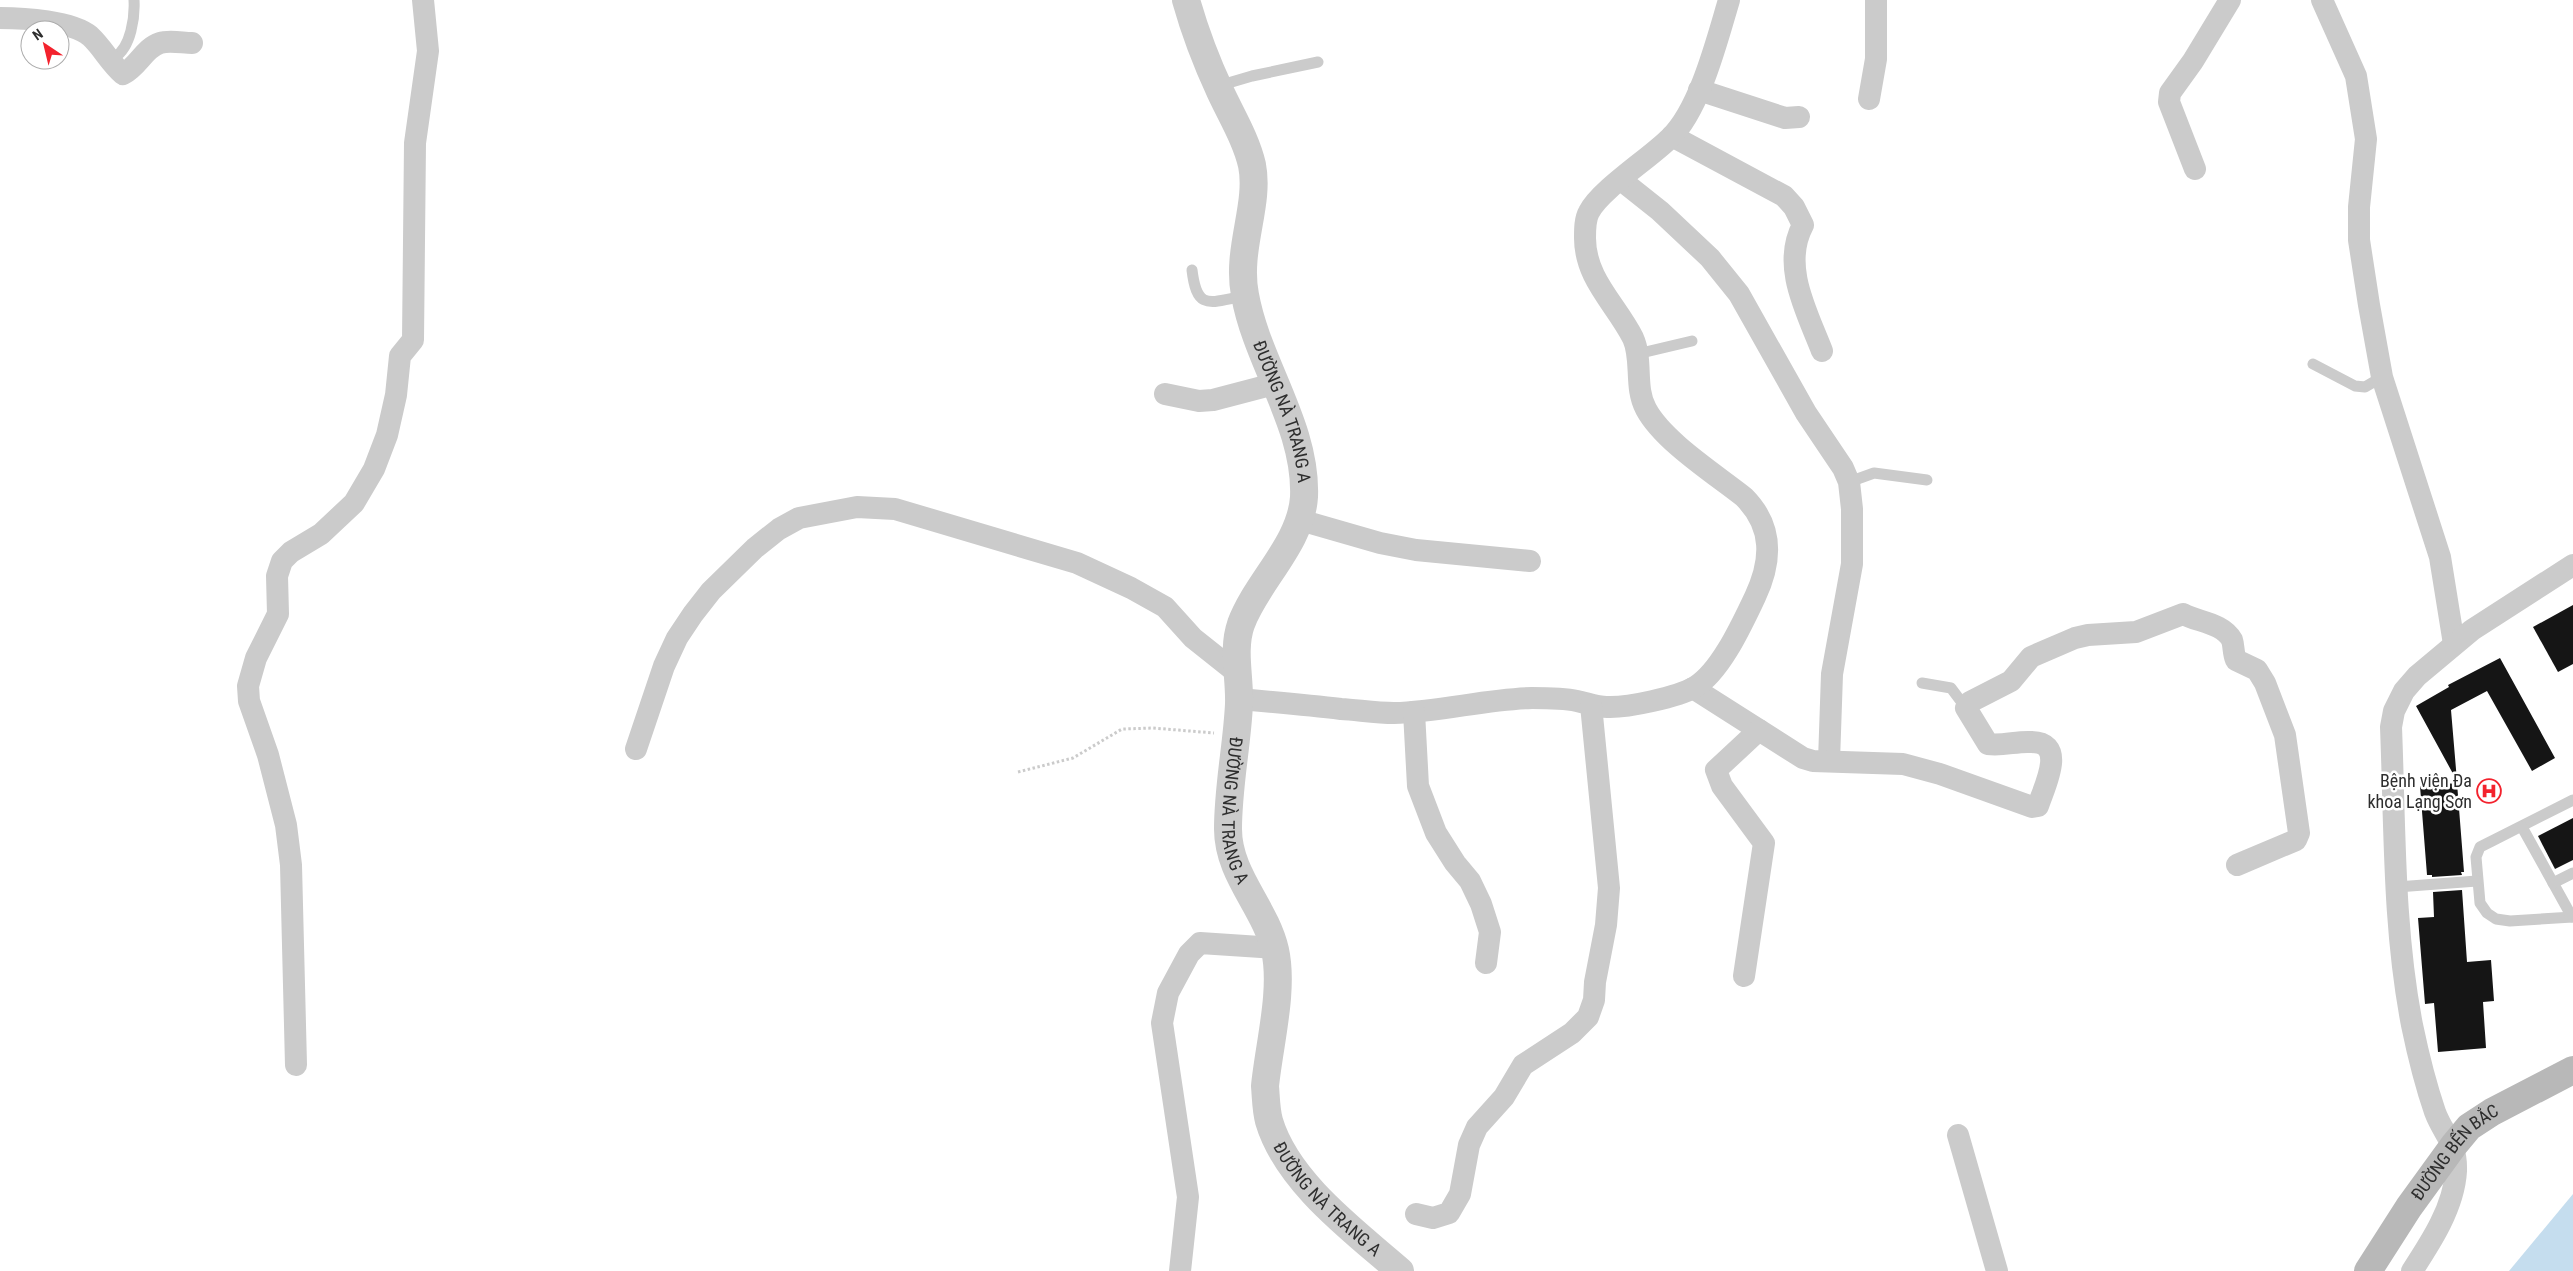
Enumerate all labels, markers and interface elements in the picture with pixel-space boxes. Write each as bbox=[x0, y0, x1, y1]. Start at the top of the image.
north arrow bbox=[20, 20, 70, 70]
text: N bbox=[29, 25, 46, 43]
street label: ĐƯỜNG NÀ TRANG A bbox=[1249, 338, 1315, 484]
street label: ĐƯỜNG NÀ TRANG A bbox=[1218, 736, 1254, 888]
place label: Bệnh viện Đa khoa Lạng Sơn bbox=[2367, 770, 2472, 812]
hospital icon: Bệnh viện Đa khoa Lạng Sơn bbox=[2476, 778, 2502, 804]
street label: ĐƯỜNG BẾN BẮC bbox=[2406, 1100, 2502, 1204]
street label: ĐƯỜNG NÀ TRANG A bbox=[1269, 1138, 1386, 1261]

